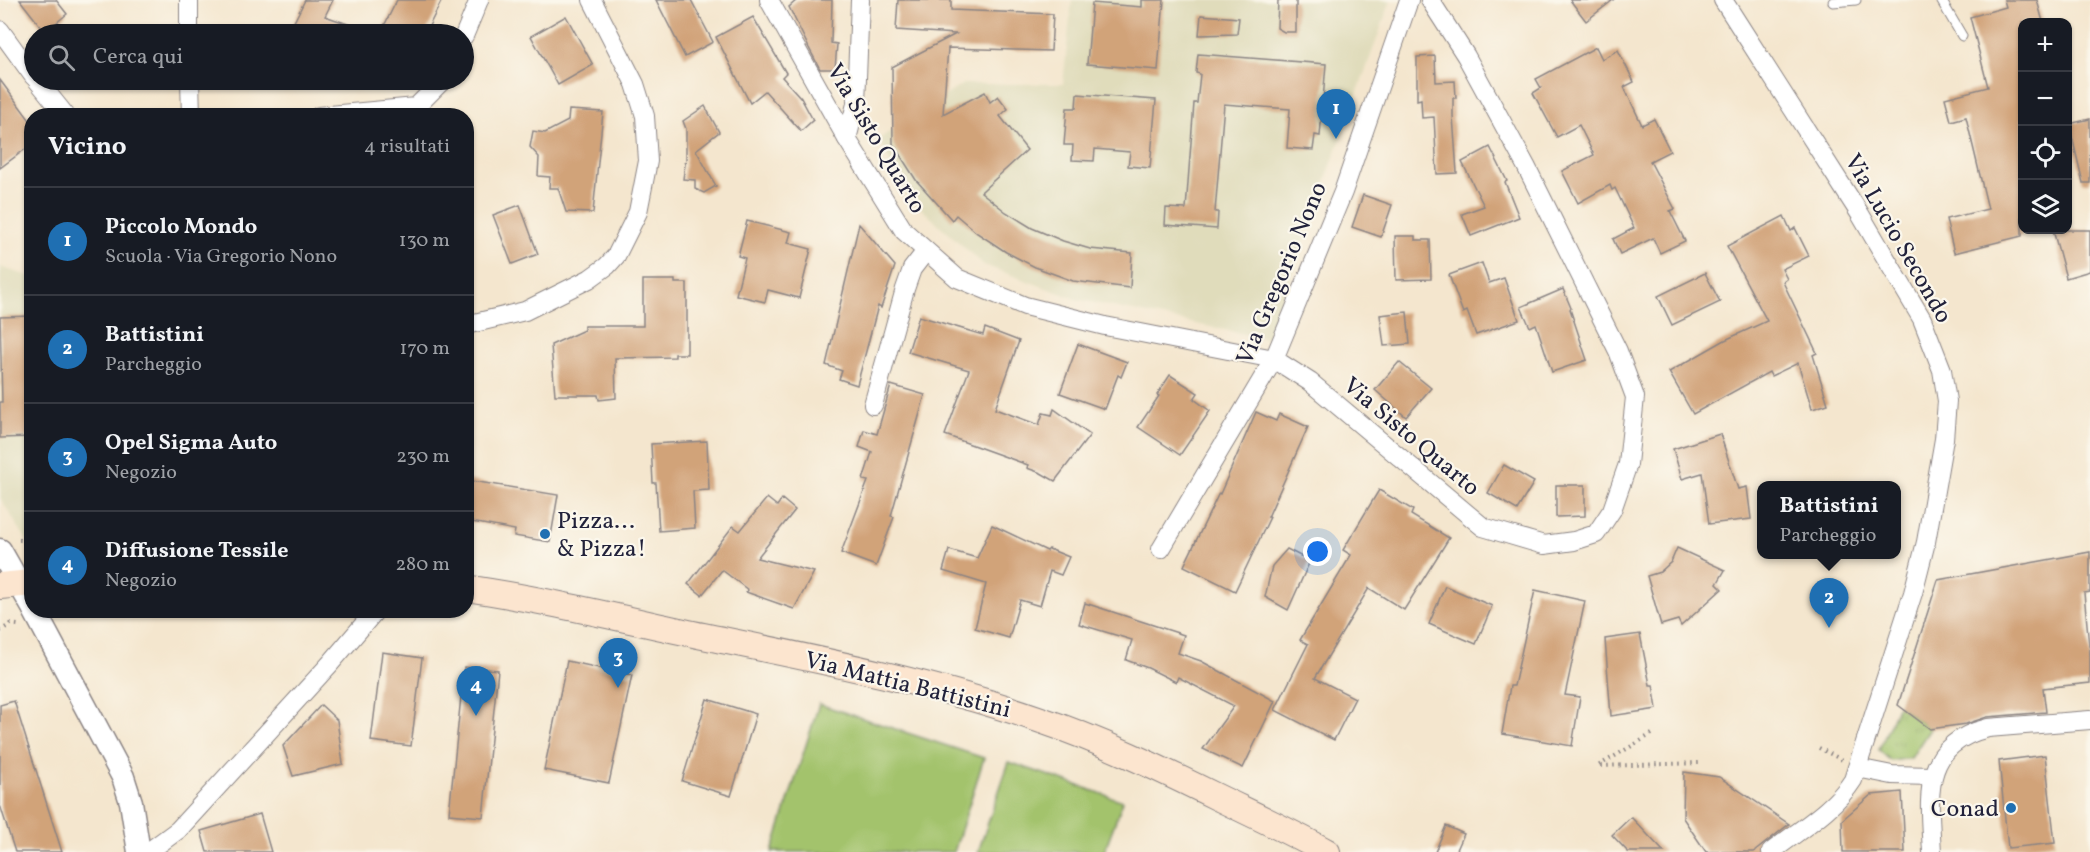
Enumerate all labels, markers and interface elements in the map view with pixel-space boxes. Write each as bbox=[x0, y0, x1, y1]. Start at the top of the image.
map controls bbox=[2018, 18, 2072, 234]
button: + bbox=[2018, 18, 2072, 72]
search box bbox=[24, 24, 474, 90]
icon: search bbox=[45, 41, 78, 74]
text: Cerca qui bbox=[93, 42, 183, 73]
street label: Via Sisto Quarto bbox=[817, 58, 934, 221]
button: − bbox=[2018, 72, 2072, 126]
pin: 1 bbox=[1316, 90, 1356, 139]
button: locate bbox=[2018, 126, 2072, 180]
text: Vicino bbox=[48, 129, 127, 165]
text: 4 risultati bbox=[364, 133, 450, 161]
street label: Via Lucio Secondo bbox=[1835, 148, 1960, 330]
street label: Via Gregorio Nono bbox=[1229, 177, 1337, 371]
button: layers bbox=[2018, 180, 2072, 234]
text: Piccolo Mondo bbox=[105, 212, 257, 243]
text: 1 bbox=[63, 227, 72, 255]
text: 130 m bbox=[399, 227, 450, 255]
text: Scuola · Via Gregorio Nono bbox=[105, 243, 337, 271]
text: Battistini bbox=[105, 320, 204, 351]
text: 2 bbox=[62, 335, 73, 363]
text: 170 m bbox=[400, 335, 450, 363]
text: Parcheggio bbox=[105, 351, 202, 379]
street label: Via Sisto Quarto bbox=[1335, 370, 1487, 505]
text: Opel Sigma Auto bbox=[105, 428, 277, 459]
text: 3 bbox=[62, 443, 73, 471]
text: 230 m bbox=[396, 443, 450, 471]
text: Negozio bbox=[105, 459, 177, 487]
popup bbox=[1757, 481, 1901, 559]
text: Battistini bbox=[1780, 491, 1878, 522]
place label: Pizza... & Pizza! bbox=[557, 505, 647, 567]
text: Parcheggio bbox=[1780, 522, 1876, 550]
marker: Pizza... & Pizza! bbox=[538, 527, 552, 541]
text: Diffusione Tessile bbox=[105, 536, 288, 567]
your location bbox=[1303, 537, 1332, 566]
text: 4 bbox=[61, 551, 74, 579]
text: 280 m bbox=[395, 551, 450, 579]
text: Negozio bbox=[105, 567, 177, 595]
pin: 2 bbox=[1810, 578, 1848, 628]
pin: 3 bbox=[598, 638, 638, 688]
street label: Via Mattia Battistini bbox=[801, 644, 1014, 728]
pin: 4 bbox=[456, 666, 496, 716]
place label: Conad bbox=[1931, 793, 1999, 827]
marker: Conad bbox=[2004, 801, 2018, 815]

